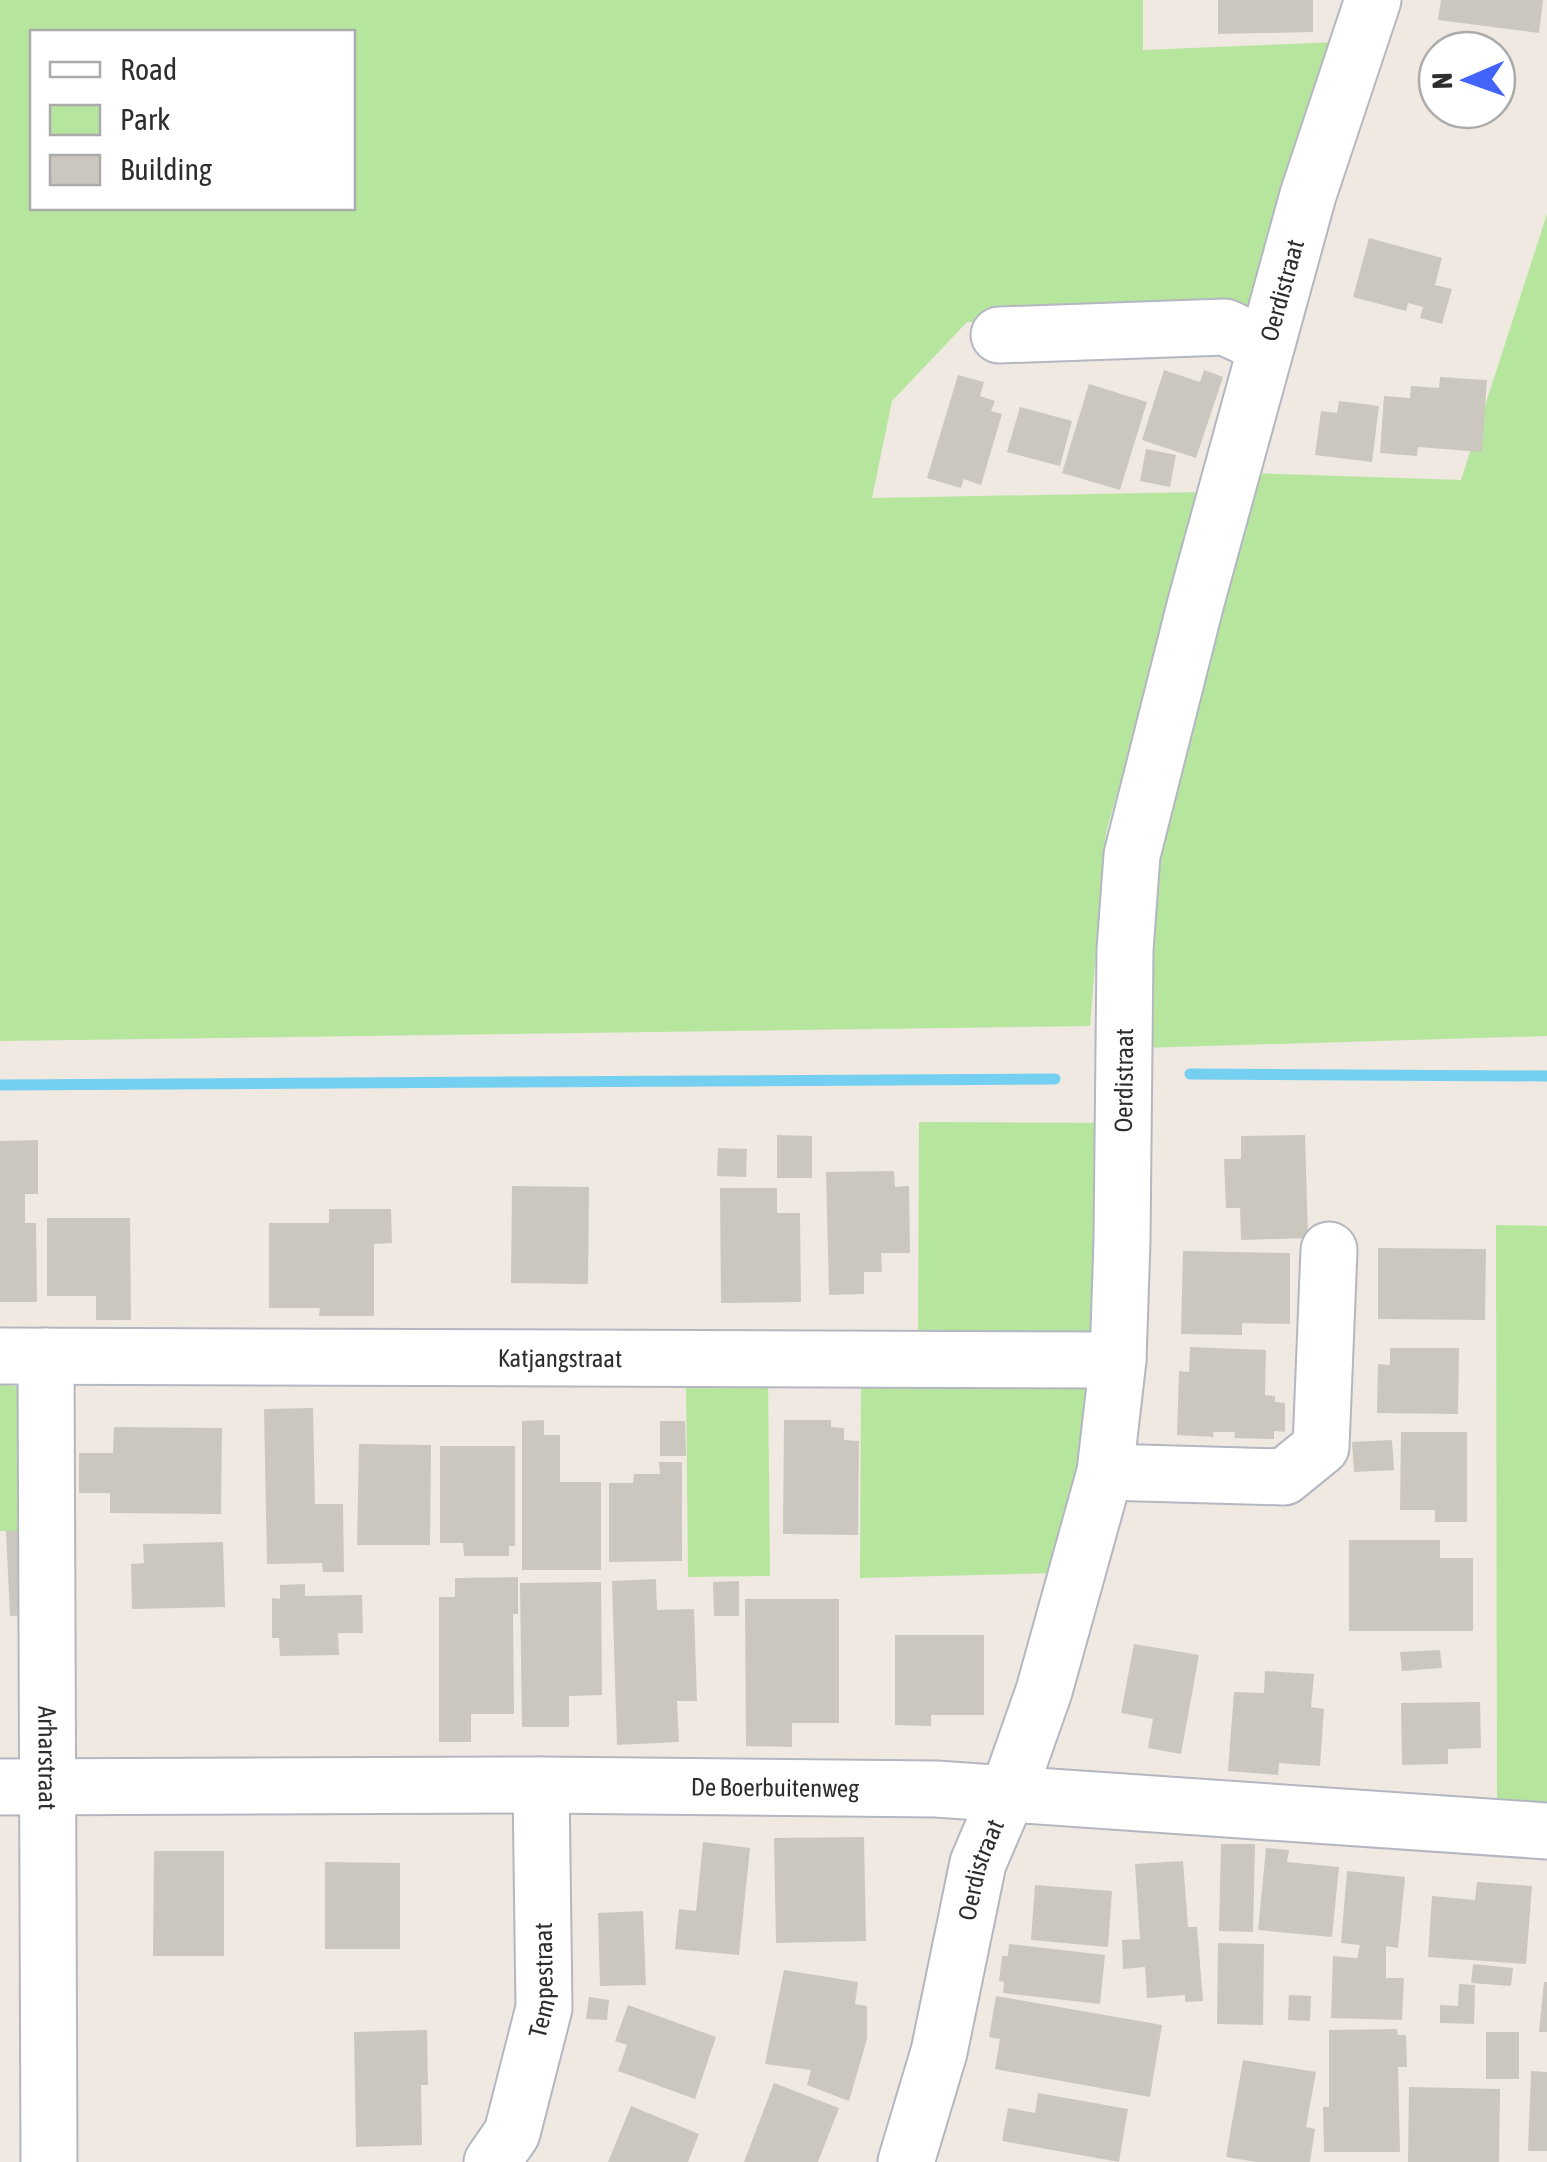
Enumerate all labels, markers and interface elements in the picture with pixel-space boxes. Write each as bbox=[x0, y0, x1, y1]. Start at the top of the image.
legend bbox=[30, 30, 355, 210]
north arrow bbox=[1417, 30, 1517, 130]
text: Road bbox=[120, 52, 177, 86]
text: N bbox=[1426, 72, 1458, 90]
text: Park bbox=[120, 102, 170, 136]
text: Building bbox=[120, 152, 212, 186]
street label: Oerdistraat bbox=[1254, 236, 1309, 344]
street label: Oerdistraat bbox=[1109, 1028, 1138, 1133]
street label: Katjangstraat bbox=[498, 1344, 622, 1372]
street label: Arharstraat bbox=[33, 1706, 62, 1810]
street label: De Boerbuitenweg bbox=[691, 1773, 859, 1802]
street label: Oerdistraat bbox=[953, 1815, 1009, 1923]
street label: Tempestraat bbox=[523, 1922, 560, 2041]

